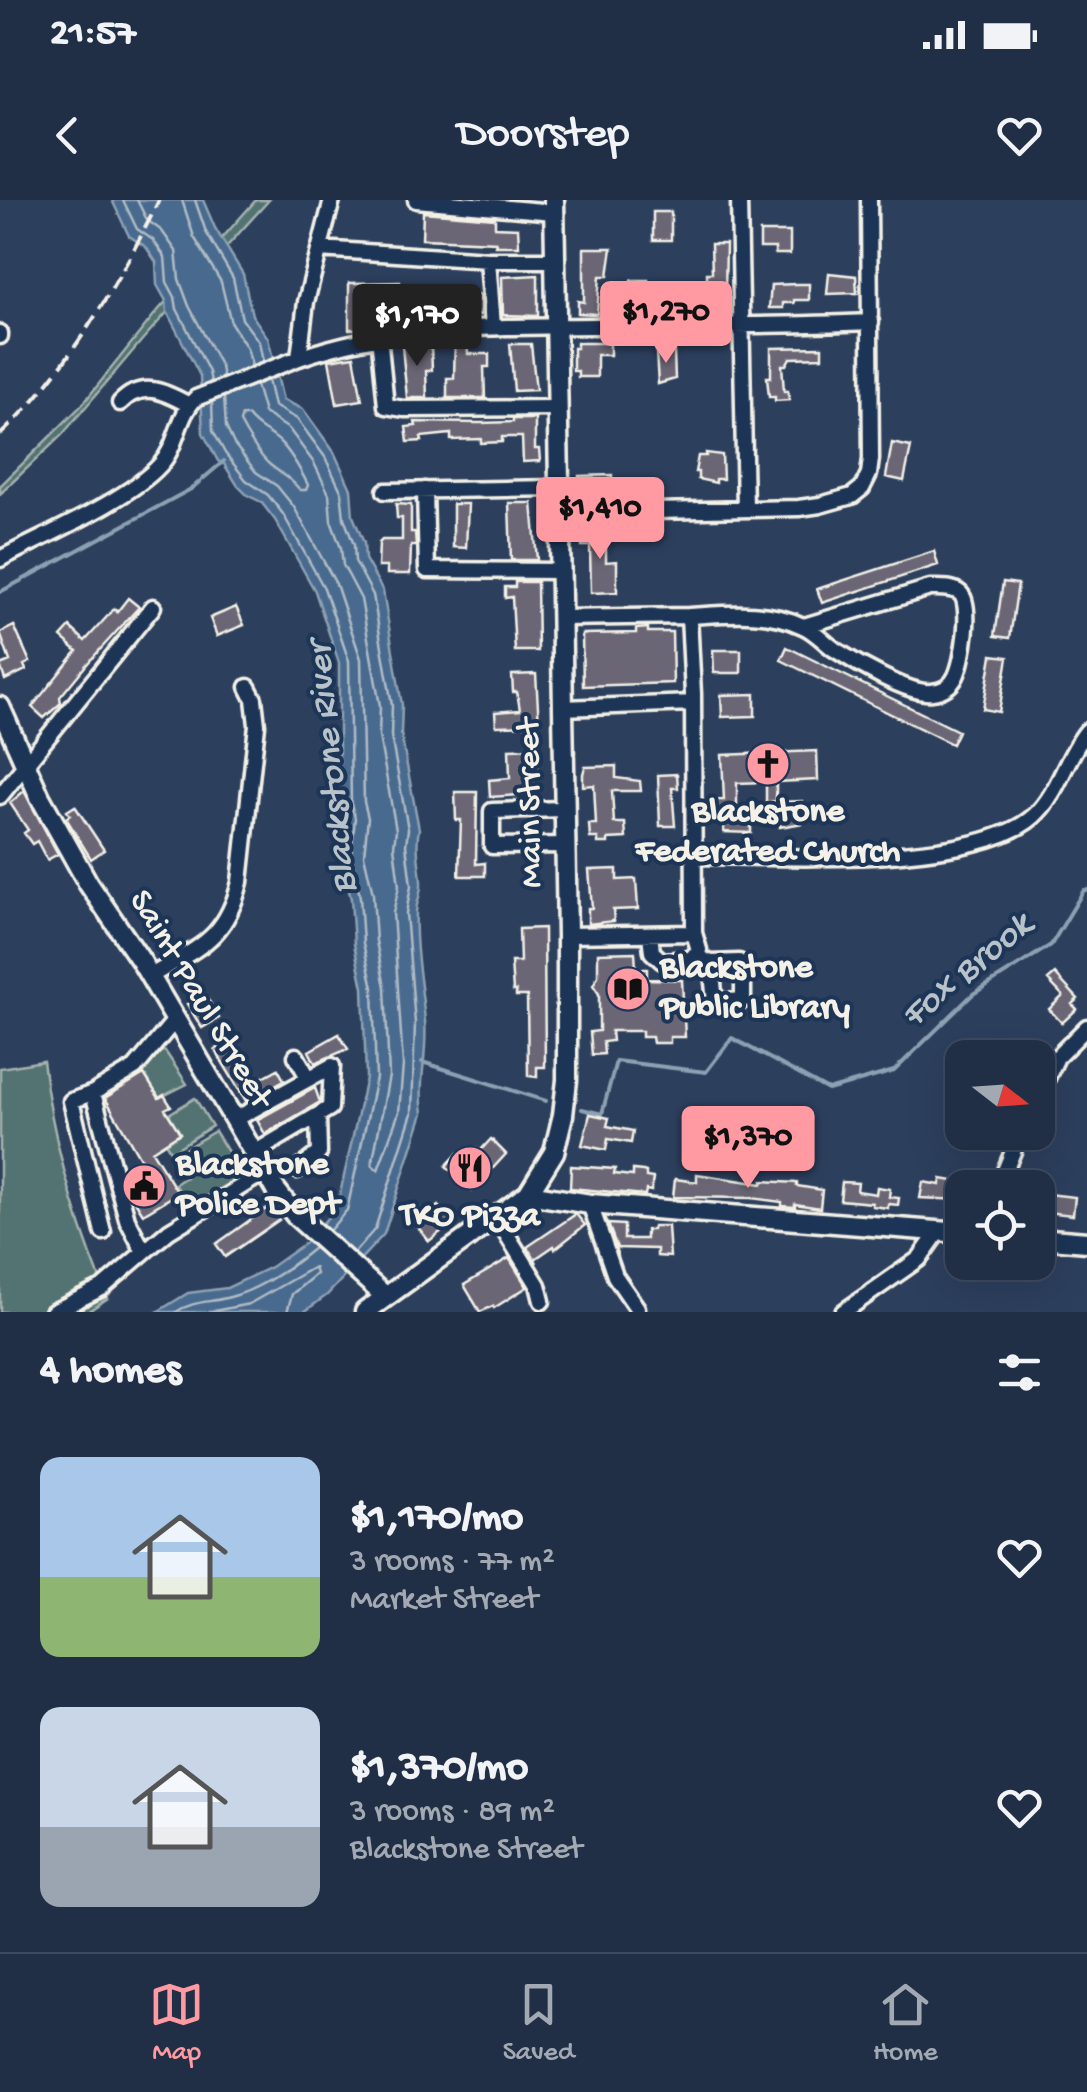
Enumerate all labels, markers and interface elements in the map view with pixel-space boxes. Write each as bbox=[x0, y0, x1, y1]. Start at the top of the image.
text: 21:57 bbox=[50, 13, 136, 57]
icon: back bbox=[40, 108, 95, 163]
icon: heart bbox=[992, 108, 1047, 163]
text: Doorstep bbox=[457, 109, 630, 162]
pin: $1,270 bbox=[585, 281, 747, 366]
pin: $1,170 bbox=[336, 284, 498, 369]
text: $1,270 bbox=[622, 294, 710, 332]
text: $1,170 bbox=[374, 297, 460, 335]
pin: $1,410 bbox=[519, 477, 681, 562]
text: $1,410 bbox=[558, 490, 642, 528]
water label: Blackstone River bbox=[298, 633, 369, 896]
street label: Main Street bbox=[510, 715, 554, 888]
church icon: Blackstone Federated Church bbox=[745, 741, 791, 787]
place label: Blackstone Federated Church bbox=[635, 793, 901, 874]
street label: Saint Paul Street bbox=[118, 884, 282, 1119]
water label: Fox Brook bbox=[894, 903, 1045, 1039]
place label: Blackstone Public Library bbox=[658, 949, 851, 1030]
library icon: Blackstone Public Library bbox=[605, 966, 651, 1012]
north arrow bbox=[945, 1040, 1055, 1150]
map controls bbox=[945, 1040, 1055, 1280]
pin: $1,370 bbox=[667, 1106, 829, 1191]
text: $1,370 bbox=[704, 1119, 792, 1157]
restaurant icon: TKO Pizza bbox=[447, 1145, 493, 1191]
place label: Blackstone Police Dept bbox=[174, 1146, 343, 1227]
public building icon: Blackstone Police Dept bbox=[121, 1163, 167, 1209]
button: locate bbox=[945, 1170, 1055, 1280]
place label: TKO Pizza bbox=[397, 1197, 541, 1238]
icon: filters bbox=[992, 1345, 1047, 1400]
text: 4 homes bbox=[40, 1348, 181, 1397]
text: $1,170/mo bbox=[350, 1495, 523, 1544]
icon: home bbox=[120, 1497, 240, 1617]
icon: heart bbox=[992, 1530, 1047, 1585]
text: 3 rooms · 77 m² bbox=[350, 1544, 555, 1582]
text: Market Street bbox=[350, 1582, 538, 1620]
text: $1,370/mo bbox=[350, 1745, 528, 1794]
icon: home bbox=[120, 1747, 240, 1867]
icon: heart bbox=[992, 1780, 1047, 1835]
text: 3 rooms · 89 m² bbox=[350, 1794, 555, 1832]
text: Blackstone Street bbox=[350, 1832, 582, 1870]
tab: Map bbox=[149, 1977, 204, 2070]
tab: Saved bbox=[503, 1977, 574, 2070]
tab: Home bbox=[873, 1977, 938, 2070]

